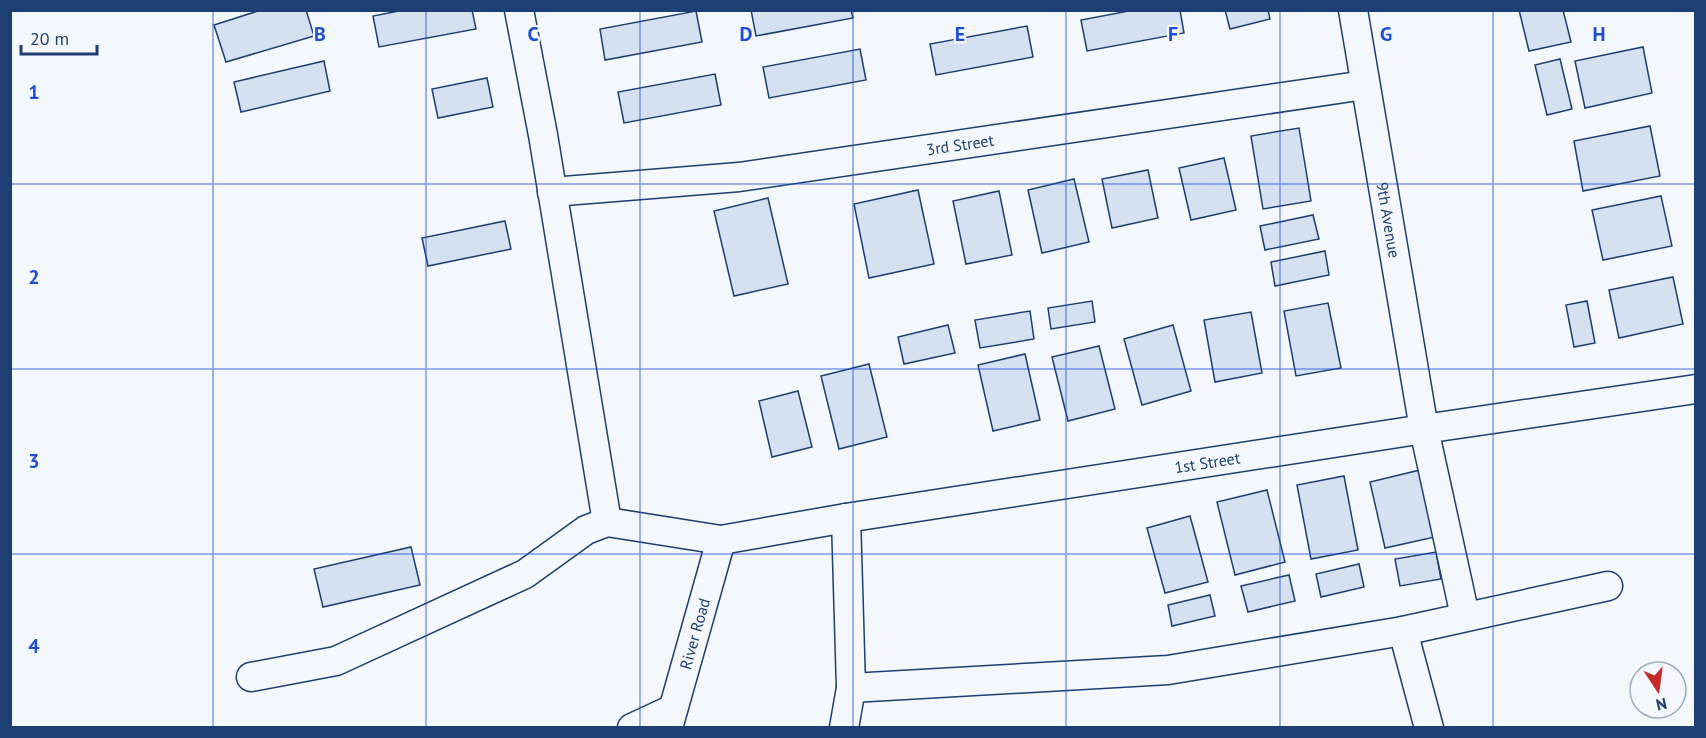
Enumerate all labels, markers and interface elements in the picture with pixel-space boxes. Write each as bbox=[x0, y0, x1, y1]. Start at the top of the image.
scale bar bbox=[21, 18, 98, 56]
text: B bbox=[314, 21, 326, 47]
text: C bbox=[527, 21, 539, 47]
text: D bbox=[740, 21, 753, 47]
text: E bbox=[955, 21, 965, 47]
text: F bbox=[1168, 21, 1178, 47]
text: G bbox=[1380, 21, 1392, 47]
text: H bbox=[1592, 21, 1606, 47]
text: 20 m bbox=[30, 27, 69, 50]
text: 1 bbox=[28, 79, 40, 105]
street label: 3rd Street bbox=[925, 130, 996, 159]
street label: 9th Avenue bbox=[1372, 181, 1405, 260]
text: 2 bbox=[28, 264, 40, 290]
street label: 1st Street bbox=[1173, 447, 1242, 477]
text: 3 bbox=[28, 448, 40, 474]
street label: River Road bbox=[675, 596, 714, 672]
text: 4 bbox=[28, 633, 40, 659]
north arrow bbox=[1628, 660, 1688, 720]
text: N bbox=[1654, 694, 1669, 716]

